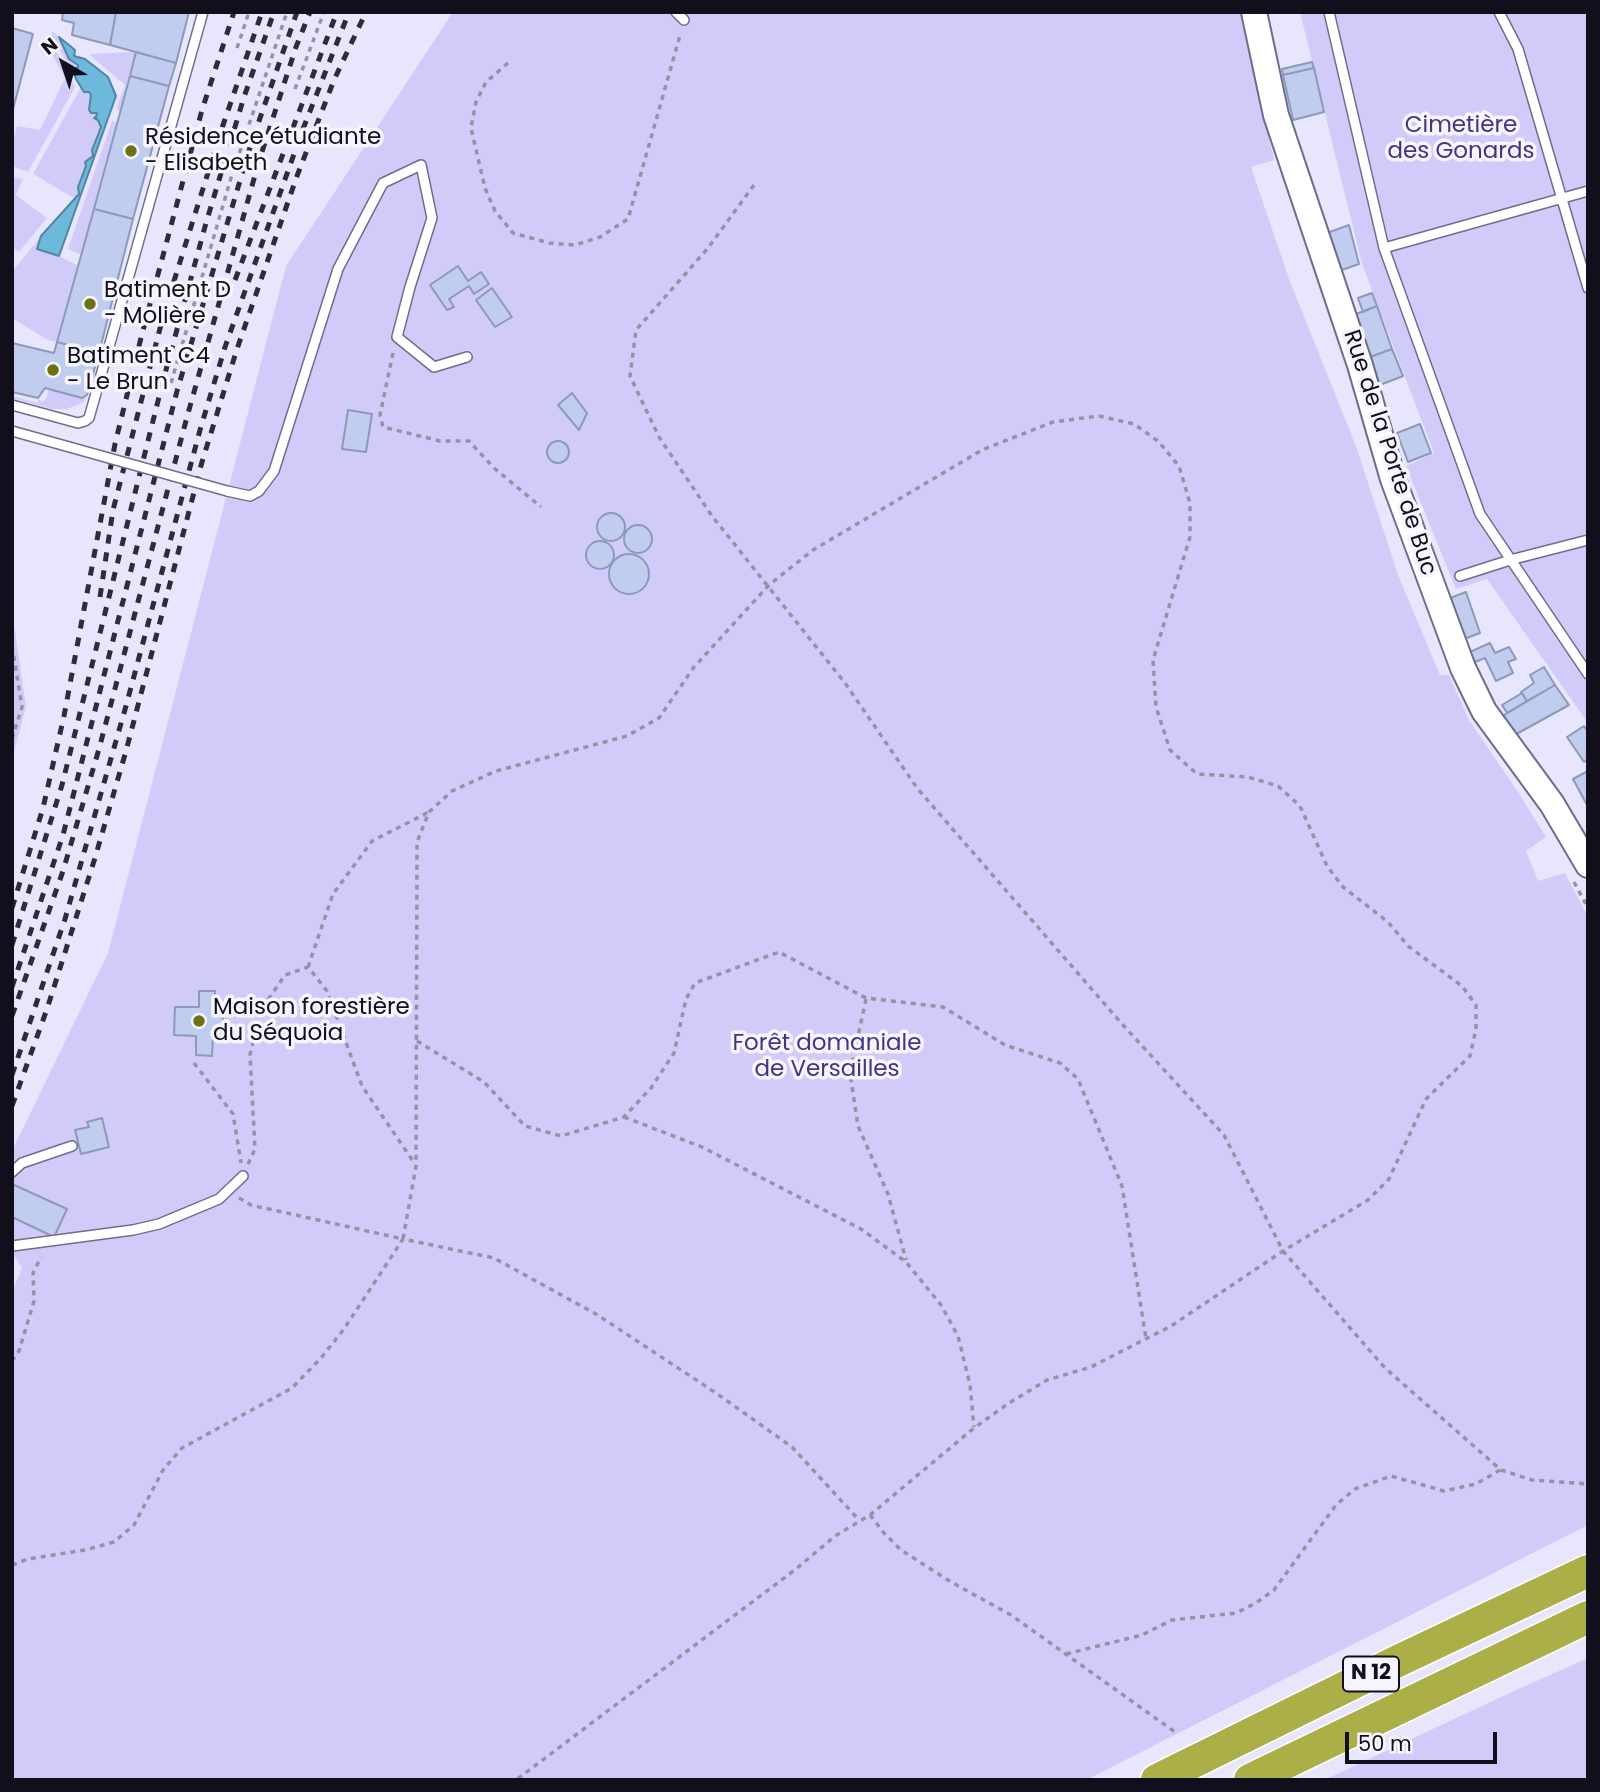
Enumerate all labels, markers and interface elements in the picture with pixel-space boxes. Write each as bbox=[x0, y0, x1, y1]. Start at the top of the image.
north arrow bbox=[28, 28, 98, 98]
text: N bbox=[35, 31, 64, 61]
park label: Cimetière des Gonards bbox=[1388, 112, 1534, 166]
place label: Résidence étudiante - Elisabeth bbox=[145, 124, 381, 178]
marker: Résidence étudiante - Elisabeth bbox=[123, 143, 139, 159]
place label: Batiment D - Molière bbox=[104, 277, 231, 331]
marker: Batiment D - Molière bbox=[82, 296, 98, 312]
street label: Rue de la Porte de Buc bbox=[1336, 327, 1442, 579]
place label: Batiment C4 - Le Brun bbox=[67, 343, 210, 397]
marker: Batiment C4 - Le Brun bbox=[45, 362, 61, 378]
place label: Maison forestière du Séquoia bbox=[213, 994, 410, 1048]
marker: Maison forestière du Séquoia bbox=[191, 1013, 207, 1029]
park label: Forêt domaniale de Versailles bbox=[732, 1030, 922, 1084]
road number: N 12 bbox=[1343, 1656, 1399, 1692]
scale bar bbox=[1348, 1718, 1500, 1762]
text: 50 m bbox=[1358, 1729, 1412, 1758]

